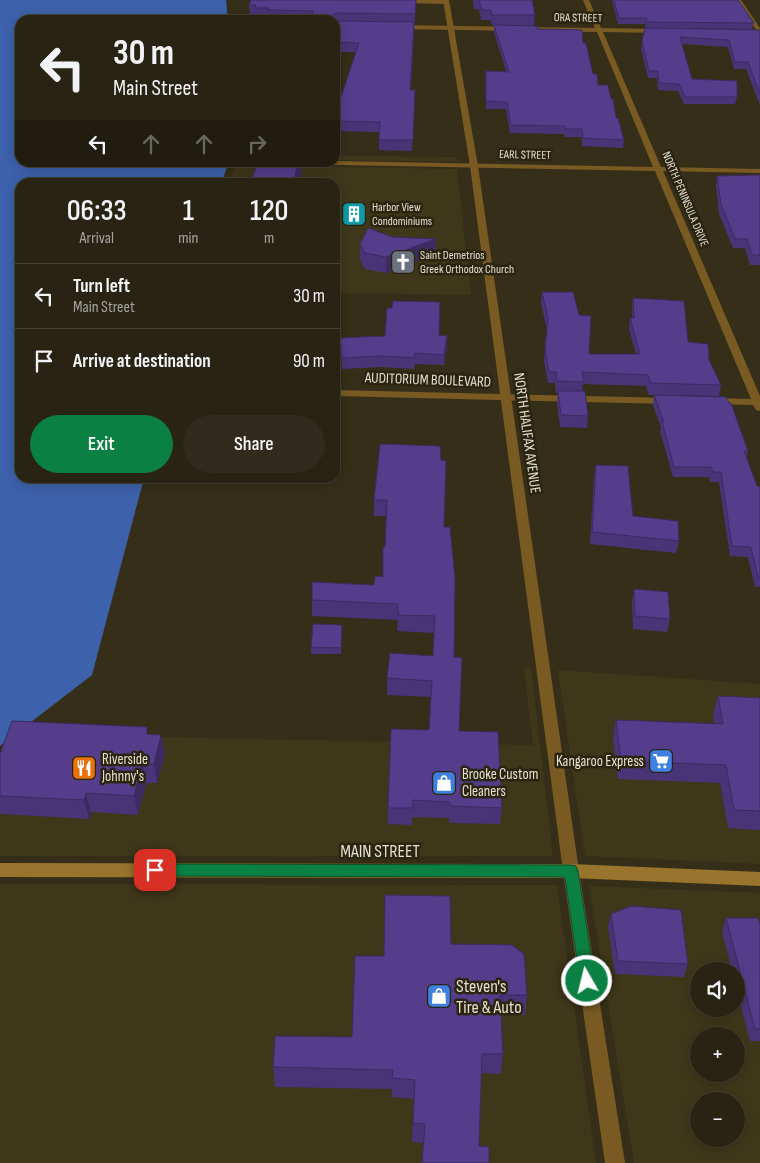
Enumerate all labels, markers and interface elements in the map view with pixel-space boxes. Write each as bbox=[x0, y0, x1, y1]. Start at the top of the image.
street label: ORA STREET bbox=[554, 10, 603, 26]
text: 30 m bbox=[113, 32, 174, 75]
icon: left bbox=[30, 35, 95, 100]
text: Main Street bbox=[113, 75, 198, 102]
icon: left bbox=[84, 130, 112, 158]
icon: ahead bbox=[137, 130, 165, 158]
icon: ahead bbox=[190, 130, 218, 158]
icon: right bbox=[243, 130, 271, 158]
street label: EARL STREET bbox=[499, 147, 551, 163]
street label: NORTH PENINSULA DRIVE bbox=[658, 149, 712, 249]
text: 06:33 bbox=[67, 193, 127, 229]
text: 1 bbox=[183, 193, 194, 229]
text: 120 bbox=[250, 193, 288, 229]
place label: Harbor View Condominiums bbox=[372, 200, 432, 229]
building icon: Harbor View Condominiums bbox=[341, 201, 367, 227]
text: Arrival bbox=[79, 229, 114, 248]
text: min bbox=[178, 229, 198, 248]
text: m bbox=[264, 229, 274, 248]
place label: Saint Demetrios Greek Orthodox Church bbox=[420, 248, 514, 277]
church icon: Saint Demetrios Greek Orthodox Church bbox=[390, 249, 416, 275]
text: Turn left bbox=[73, 275, 130, 298]
icon: left bbox=[30, 282, 58, 310]
text: 30 m bbox=[293, 285, 325, 308]
text: Main Street bbox=[73, 298, 135, 317]
icon: arrive bbox=[30, 347, 58, 375]
text: Arrive at destination bbox=[73, 350, 211, 373]
text: 90 m bbox=[293, 350, 325, 373]
street label: AUDITORIUM BOULEVARD bbox=[364, 368, 491, 392]
street label: NORTH HALIFAX AVENUE bbox=[509, 372, 545, 494]
button: Exit bbox=[30, 415, 173, 473]
button: Share bbox=[183, 415, 325, 473]
supermarket icon: Kangaroo Express bbox=[648, 748, 674, 774]
place label: Riverside Johnny's bbox=[101, 750, 148, 786]
place label: Kangaroo Express bbox=[556, 752, 644, 771]
restaurant icon: Riverside Johnny's bbox=[71, 755, 97, 781]
place label: Brooke Custom Cleaners bbox=[462, 765, 538, 801]
shop icon: Brooke Custom Cleaners bbox=[431, 770, 457, 796]
street label: MAIN STREET bbox=[340, 841, 420, 862]
pin bbox=[134, 849, 176, 891]
icon: arrive bbox=[141, 856, 169, 884]
position arrow bbox=[560, 954, 612, 1006]
map controls bbox=[690, 962, 745, 1147]
button: sound bbox=[690, 962, 745, 1017]
place label: Steven's Tire & Auto bbox=[456, 976, 522, 1018]
shop icon: Steven's Tire & Auto bbox=[426, 983, 452, 1009]
button: + bbox=[690, 1027, 745, 1082]
button: − bbox=[690, 1092, 745, 1147]

